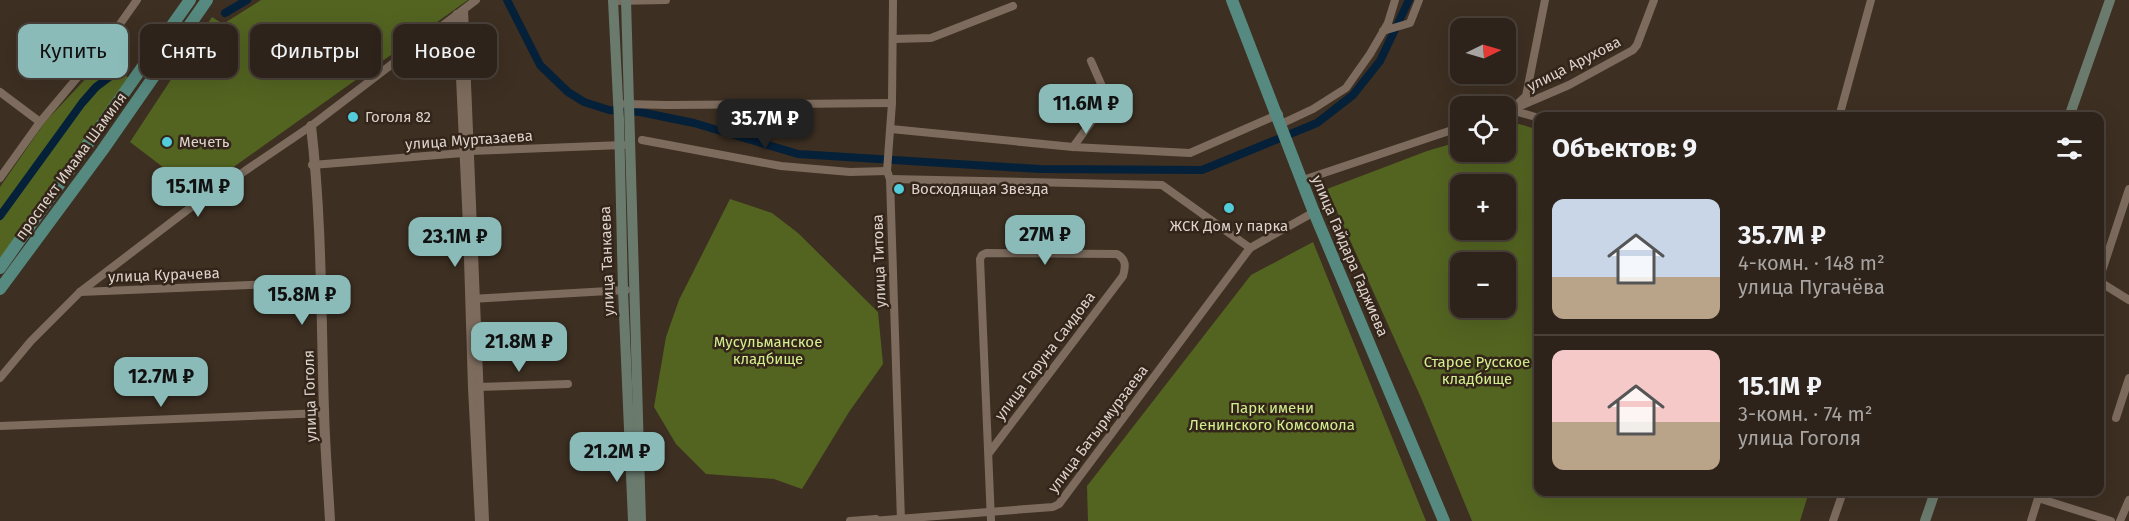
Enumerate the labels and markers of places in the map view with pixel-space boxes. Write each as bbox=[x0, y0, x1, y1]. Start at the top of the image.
pin: 11.6M ₽ bbox=[1031, 84, 1141, 135]
pin: 35.7M ₽ bbox=[710, 99, 820, 150]
place label: Гоголя 82 bbox=[365, 108, 431, 126]
marker: Гоголя 82 bbox=[346, 110, 360, 124]
place label: Мечеть bbox=[179, 133, 230, 151]
marker: Мечеть bbox=[160, 135, 174, 149]
pin: 15.1M ₽ bbox=[143, 167, 253, 218]
place label: Восходящая Звезда bbox=[911, 180, 1049, 198]
marker: Восходящая Звезда bbox=[892, 182, 906, 196]
marker: ЖСК Дом у парка bbox=[1222, 201, 1236, 215]
pin: 27M ₽ bbox=[1003, 215, 1087, 266]
pin: 23.1M ₽ bbox=[400, 217, 510, 268]
place label: ЖСК Дом у парка bbox=[1170, 217, 1288, 235]
pin: 15.8M ₽ bbox=[247, 275, 357, 326]
pin: 21.8M ₽ bbox=[464, 322, 574, 373]
pin: 12.7M ₽ bbox=[106, 357, 216, 408]
pin: 21.2M ₽ bbox=[562, 432, 672, 483]

